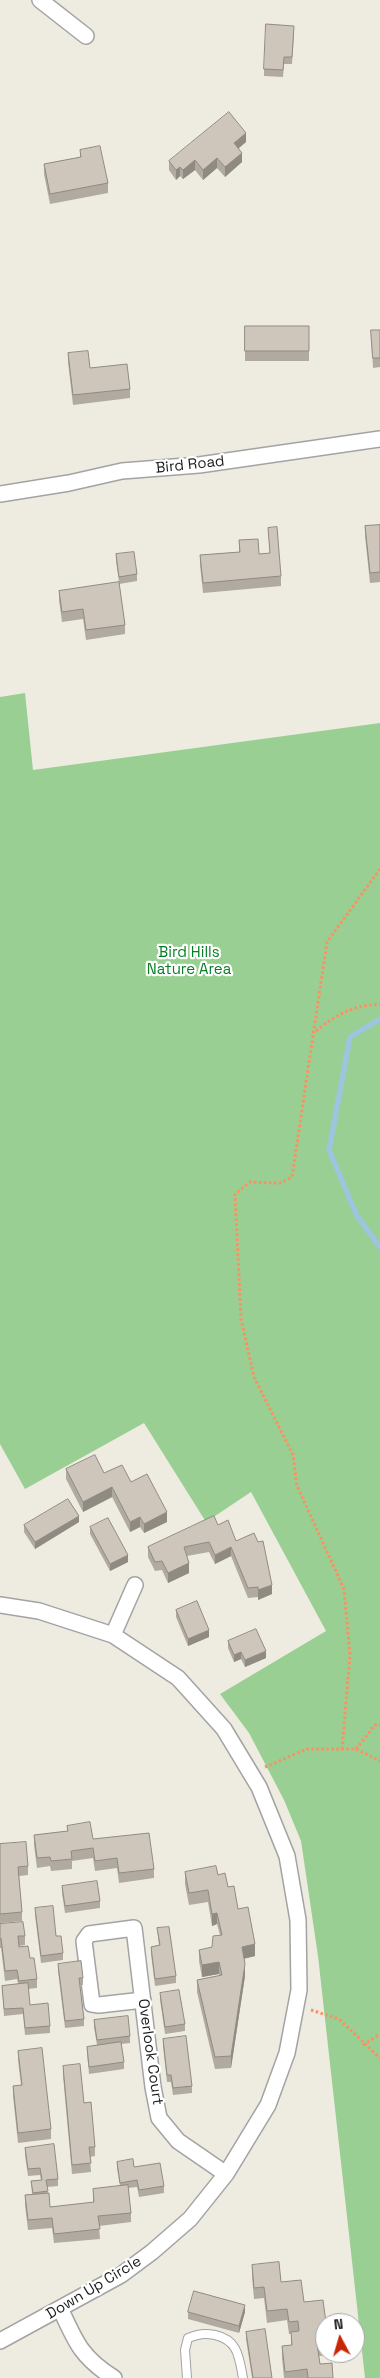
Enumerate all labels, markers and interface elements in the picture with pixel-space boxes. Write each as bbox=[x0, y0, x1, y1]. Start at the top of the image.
street label: Bird Road bbox=[155, 452, 225, 478]
park label: Bird Hills Nature Area bbox=[147, 944, 231, 979]
street label: Overlook Court bbox=[134, 1998, 166, 2106]
street label: Down Up Circle bbox=[43, 2253, 145, 2323]
north arrow bbox=[315, 2313, 365, 2363]
text: N bbox=[333, 2315, 344, 2334]

